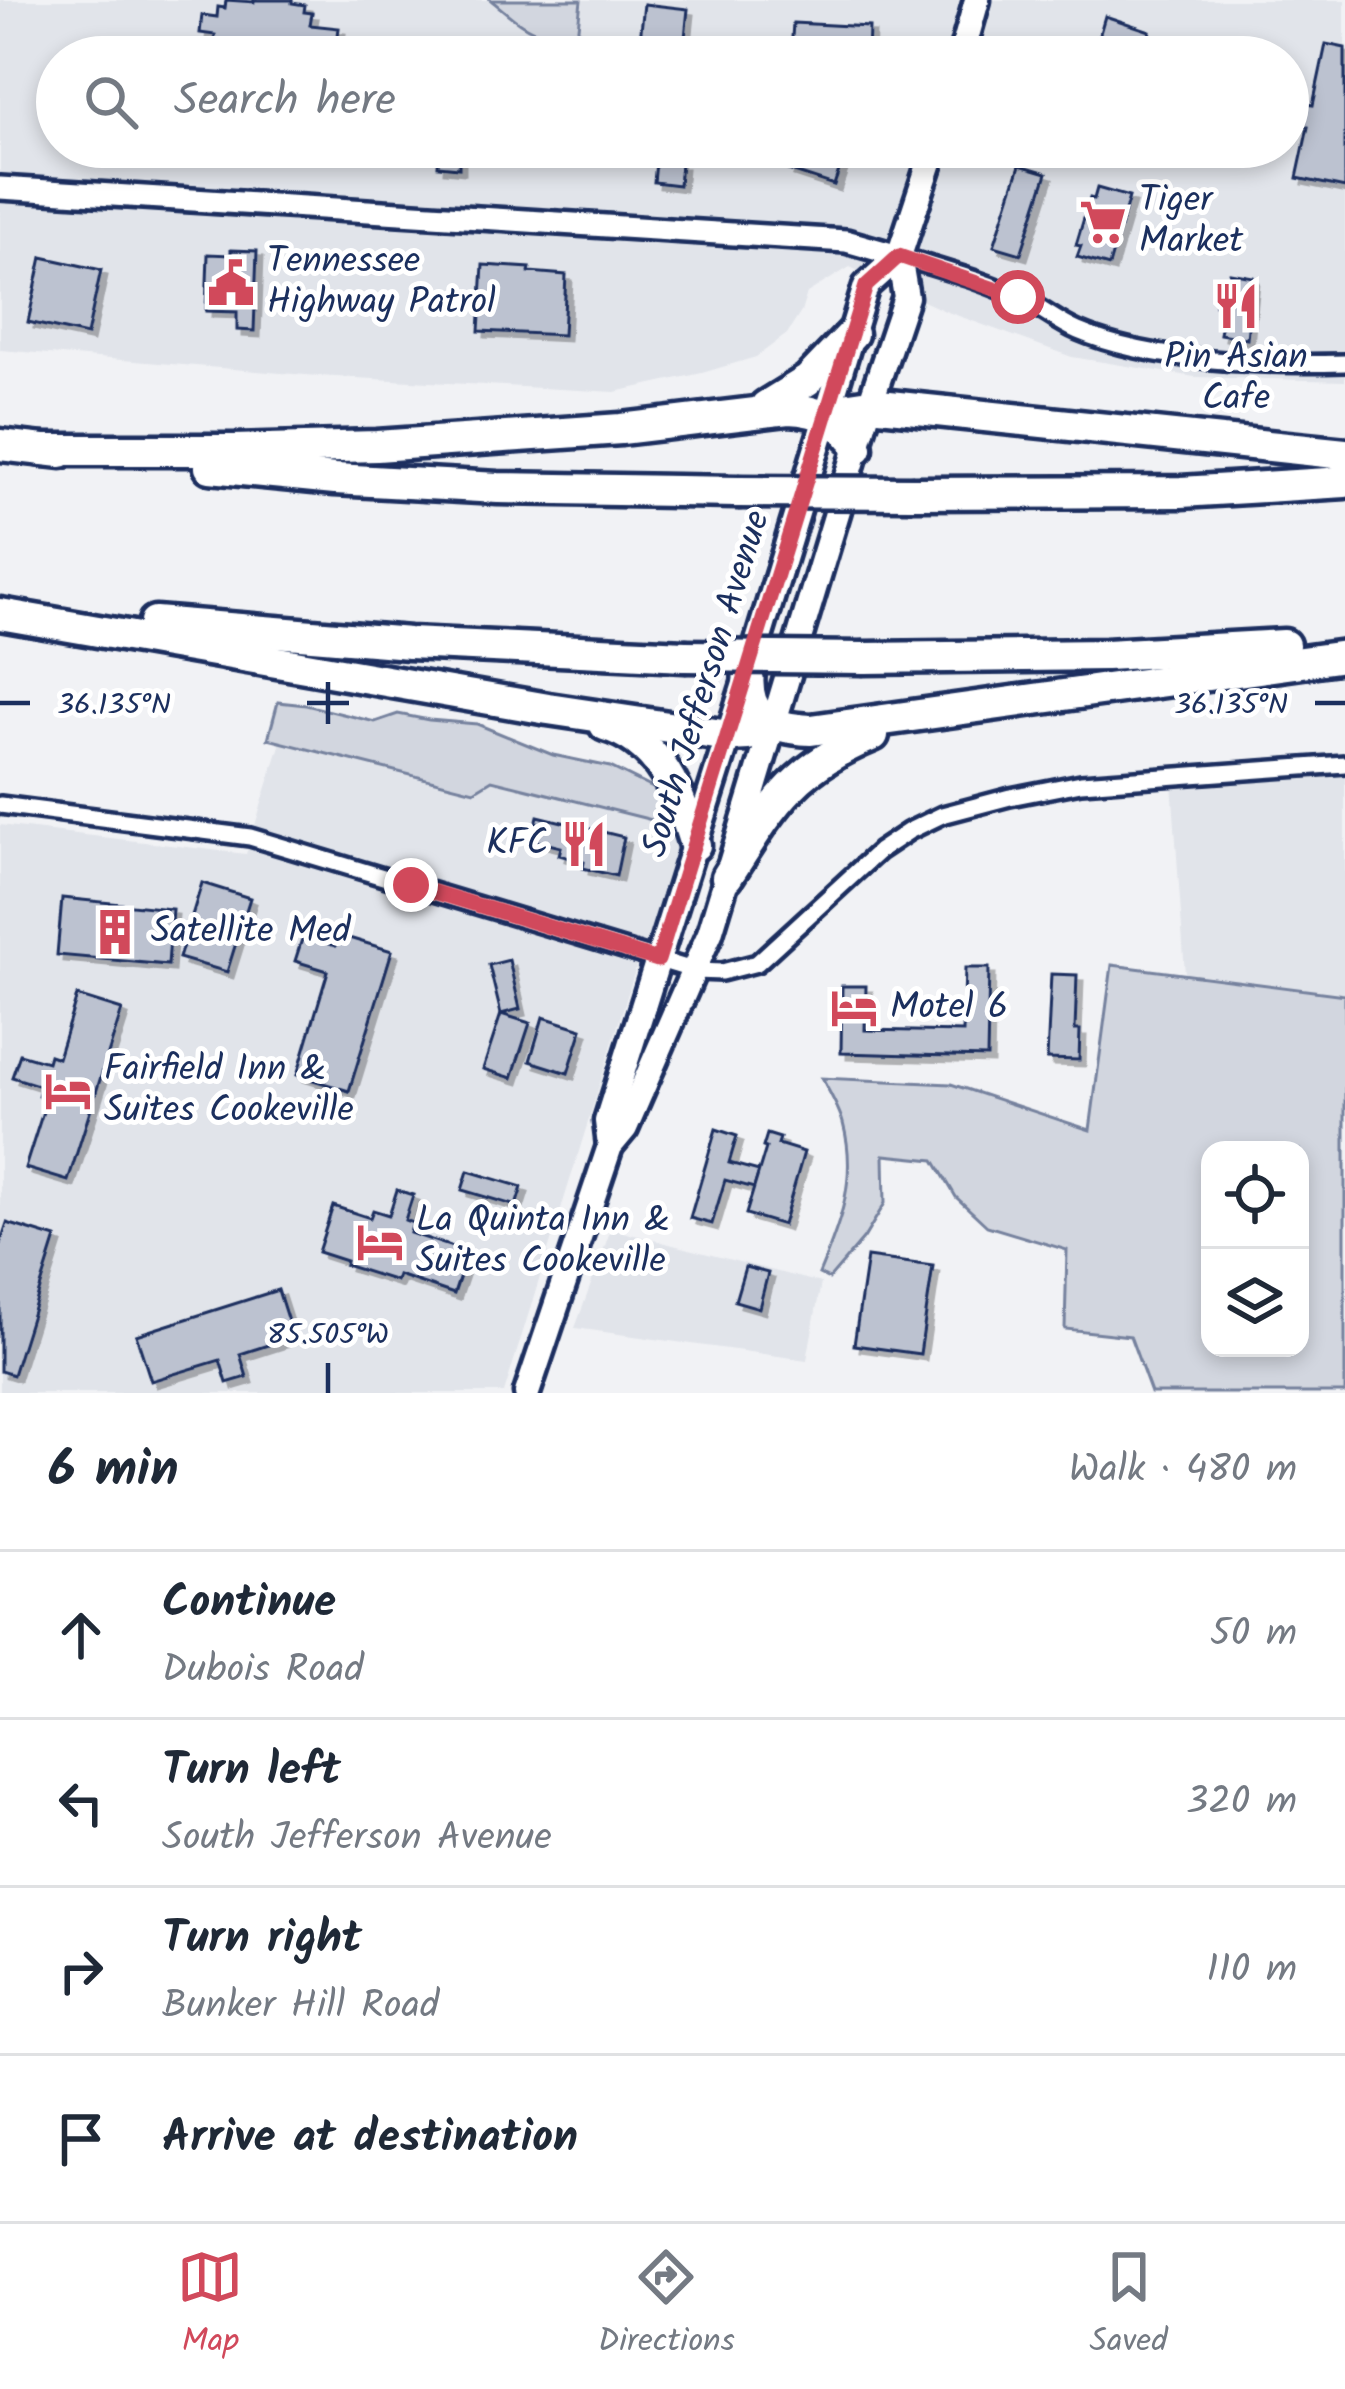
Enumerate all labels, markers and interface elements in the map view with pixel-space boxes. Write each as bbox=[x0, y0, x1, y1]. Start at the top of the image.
search box bbox=[36, 36, 1309, 168]
text: Search here bbox=[174, 66, 396, 138]
icon: search bbox=[78, 69, 144, 135]
place label: Tiger Market bbox=[1139, 173, 1244, 271]
supermarket icon: Tiger Market bbox=[1078, 197, 1128, 247]
place label: Tennessee Highway Patrol bbox=[267, 234, 496, 332]
public building icon: Tennessee Highway Patrol bbox=[206, 258, 256, 308]
route start bbox=[991, 270, 1045, 324]
restaurant icon: Pin Asian Cafe bbox=[1211, 281, 1261, 331]
place label: Pin Asian Cafe bbox=[1164, 330, 1308, 428]
street label: South Jefferson Avenue bbox=[627, 504, 787, 864]
text: 36.135°N bbox=[57, 682, 171, 730]
text: 36.135°N bbox=[1174, 682, 1288, 730]
place label: KFC bbox=[486, 816, 548, 873]
restaurant icon: KFC bbox=[559, 819, 609, 869]
route end bbox=[384, 858, 438, 912]
place label: Satellite Med bbox=[151, 904, 352, 961]
building icon: Satellite Med bbox=[90, 907, 140, 957]
place label: Motel 6 bbox=[890, 980, 1008, 1037]
hotel icon: Motel 6 bbox=[829, 983, 879, 1033]
place label: Fairfield Inn & Suites Cookeville bbox=[104, 1042, 354, 1140]
hotel icon: Fairfield Inn & Suites Cookeville bbox=[43, 1066, 93, 1116]
map controls bbox=[1201, 1141, 1309, 1357]
button: locate bbox=[1201, 1141, 1309, 1249]
place label: La Quinta Inn & Suites Cookeville bbox=[416, 1193, 670, 1291]
hotel icon: La Quinta Inn & Suites Cookeville bbox=[355, 1217, 405, 1267]
button: layers bbox=[1201, 1249, 1309, 1357]
text: 85.505°W bbox=[267, 1312, 389, 1360]
text: 6 min bbox=[48, 1431, 179, 1512]
text: Walk · 480 m bbox=[1069, 1440, 1297, 1502]
text: Continue bbox=[162, 1568, 336, 1640]
icon: ahead bbox=[48, 1602, 114, 1668]
text: 50 m bbox=[1210, 1604, 1297, 1666]
text: Dubois Road bbox=[162, 1640, 364, 1702]
text: Turn left bbox=[162, 1736, 341, 1808]
icon: left bbox=[48, 1770, 114, 1836]
text: 320 m bbox=[1186, 1772, 1297, 1834]
text: South Jefferson Avenue bbox=[162, 1808, 552, 1870]
text: Turn right bbox=[162, 1904, 362, 1976]
icon: right bbox=[48, 1938, 114, 2004]
text: 110 m bbox=[1206, 1940, 1297, 2002]
text: Bunker Hill Road bbox=[162, 1976, 439, 2038]
text: Arrive at destination bbox=[162, 2103, 578, 2175]
icon: arrive bbox=[48, 2106, 114, 2172]
tab: Map bbox=[177, 2244, 243, 2369]
tab: Directions bbox=[598, 2244, 735, 2369]
tab: Saved bbox=[1089, 2244, 1168, 2369]

